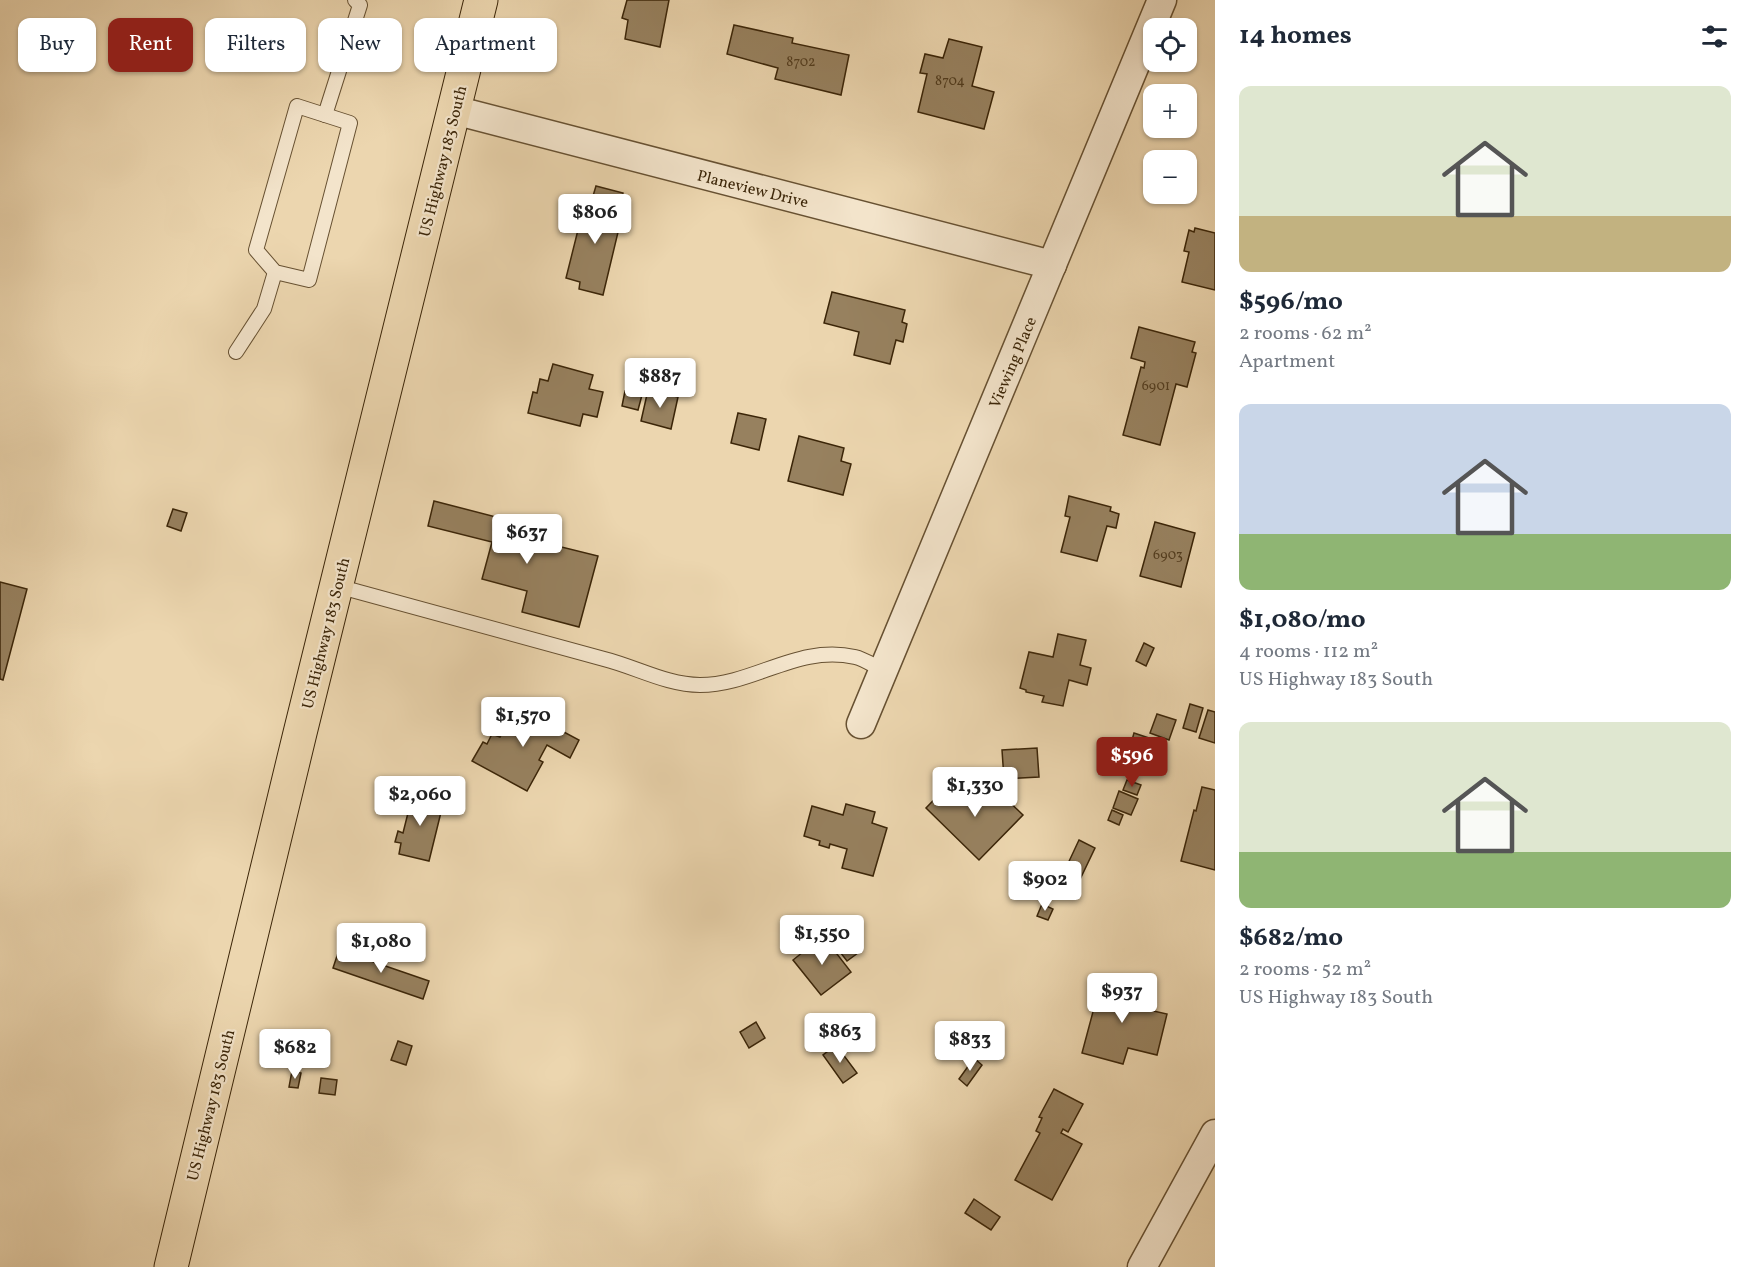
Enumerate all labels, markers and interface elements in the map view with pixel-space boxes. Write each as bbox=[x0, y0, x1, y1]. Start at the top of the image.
chip: Buy bbox=[18, 18, 96, 72]
chip: Rent bbox=[108, 18, 193, 72]
chip: Filters bbox=[205, 18, 306, 72]
chip: New bbox=[318, 18, 402, 72]
chip: Apartment bbox=[414, 18, 557, 72]
map controls bbox=[1143, 18, 1197, 204]
button: locate bbox=[1143, 18, 1197, 72]
text: 14 homes bbox=[1239, 18, 1352, 54]
icon: filters bbox=[1698, 20, 1731, 53]
house number: 8702 bbox=[786, 53, 816, 72]
house number: 8704 bbox=[935, 72, 965, 91]
street label: US Highway 183 South bbox=[414, 83, 473, 239]
button: + bbox=[1143, 84, 1197, 138]
icon: home bbox=[1431, 125, 1539, 233]
button: − bbox=[1143, 150, 1197, 204]
street label: Planeview Drive bbox=[695, 165, 810, 214]
pin: $806 bbox=[559, 194, 631, 245]
text: $806 bbox=[572, 199, 618, 227]
text: $596/mo bbox=[1239, 284, 1343, 320]
street label: Viewing Place bbox=[985, 314, 1043, 412]
text: 2 rooms · 62 m² bbox=[1239, 320, 1372, 348]
text: Apartment bbox=[1239, 348, 1335, 376]
pin: $887 bbox=[624, 358, 696, 409]
text: $887 bbox=[639, 363, 681, 391]
house number: 6901 bbox=[1142, 377, 1170, 396]
icon: home bbox=[1431, 443, 1539, 551]
pin: $637 bbox=[491, 514, 563, 565]
text: $637 bbox=[506, 519, 548, 547]
house number: 6903 bbox=[1153, 546, 1183, 565]
street label: US Highway 183 South bbox=[297, 555, 356, 711]
text: $1,080/mo bbox=[1239, 602, 1366, 638]
text: 4 rooms · 112 m² bbox=[1239, 638, 1378, 666]
text: US Highway 183 South bbox=[1239, 666, 1433, 694]
pin: $1,570 bbox=[474, 697, 572, 748]
text: $1,570 bbox=[495, 702, 551, 730]
pin: $596 bbox=[1096, 737, 1168, 788]
text: $596 bbox=[1111, 742, 1154, 770]
icon: home bbox=[1431, 761, 1539, 869]
pin: $1,330 bbox=[926, 767, 1024, 818]
text: $1,330 bbox=[947, 772, 1003, 800]
pin: $2,060 bbox=[371, 776, 469, 827]
text: $2,060 bbox=[388, 781, 452, 809]
pin: $902 bbox=[1009, 861, 1081, 912]
text: $902 bbox=[1022, 866, 1068, 894]
pin: $1,550 bbox=[773, 915, 871, 966]
text: $1,550 bbox=[794, 920, 850, 948]
text: $682/mo bbox=[1239, 920, 1343, 956]
pin: $1,080 bbox=[332, 923, 430, 974]
text: $1,080 bbox=[351, 928, 411, 956]
text: 2 rooms · 52 m² bbox=[1239, 956, 1371, 984]
pin: $937 bbox=[1086, 973, 1158, 1024]
text: $937 bbox=[1101, 978, 1143, 1006]
text: US Highway 183 South bbox=[1239, 984, 1433, 1012]
pin: $863 bbox=[804, 1013, 876, 1064]
text: $863 bbox=[818, 1018, 862, 1046]
pin: $833 bbox=[934, 1021, 1006, 1072]
text: $833 bbox=[949, 1026, 991, 1054]
street label: US Highway 183 South bbox=[182, 1027, 241, 1183]
pin: $682 bbox=[259, 1029, 331, 1080]
text: $682 bbox=[273, 1034, 317, 1062]

